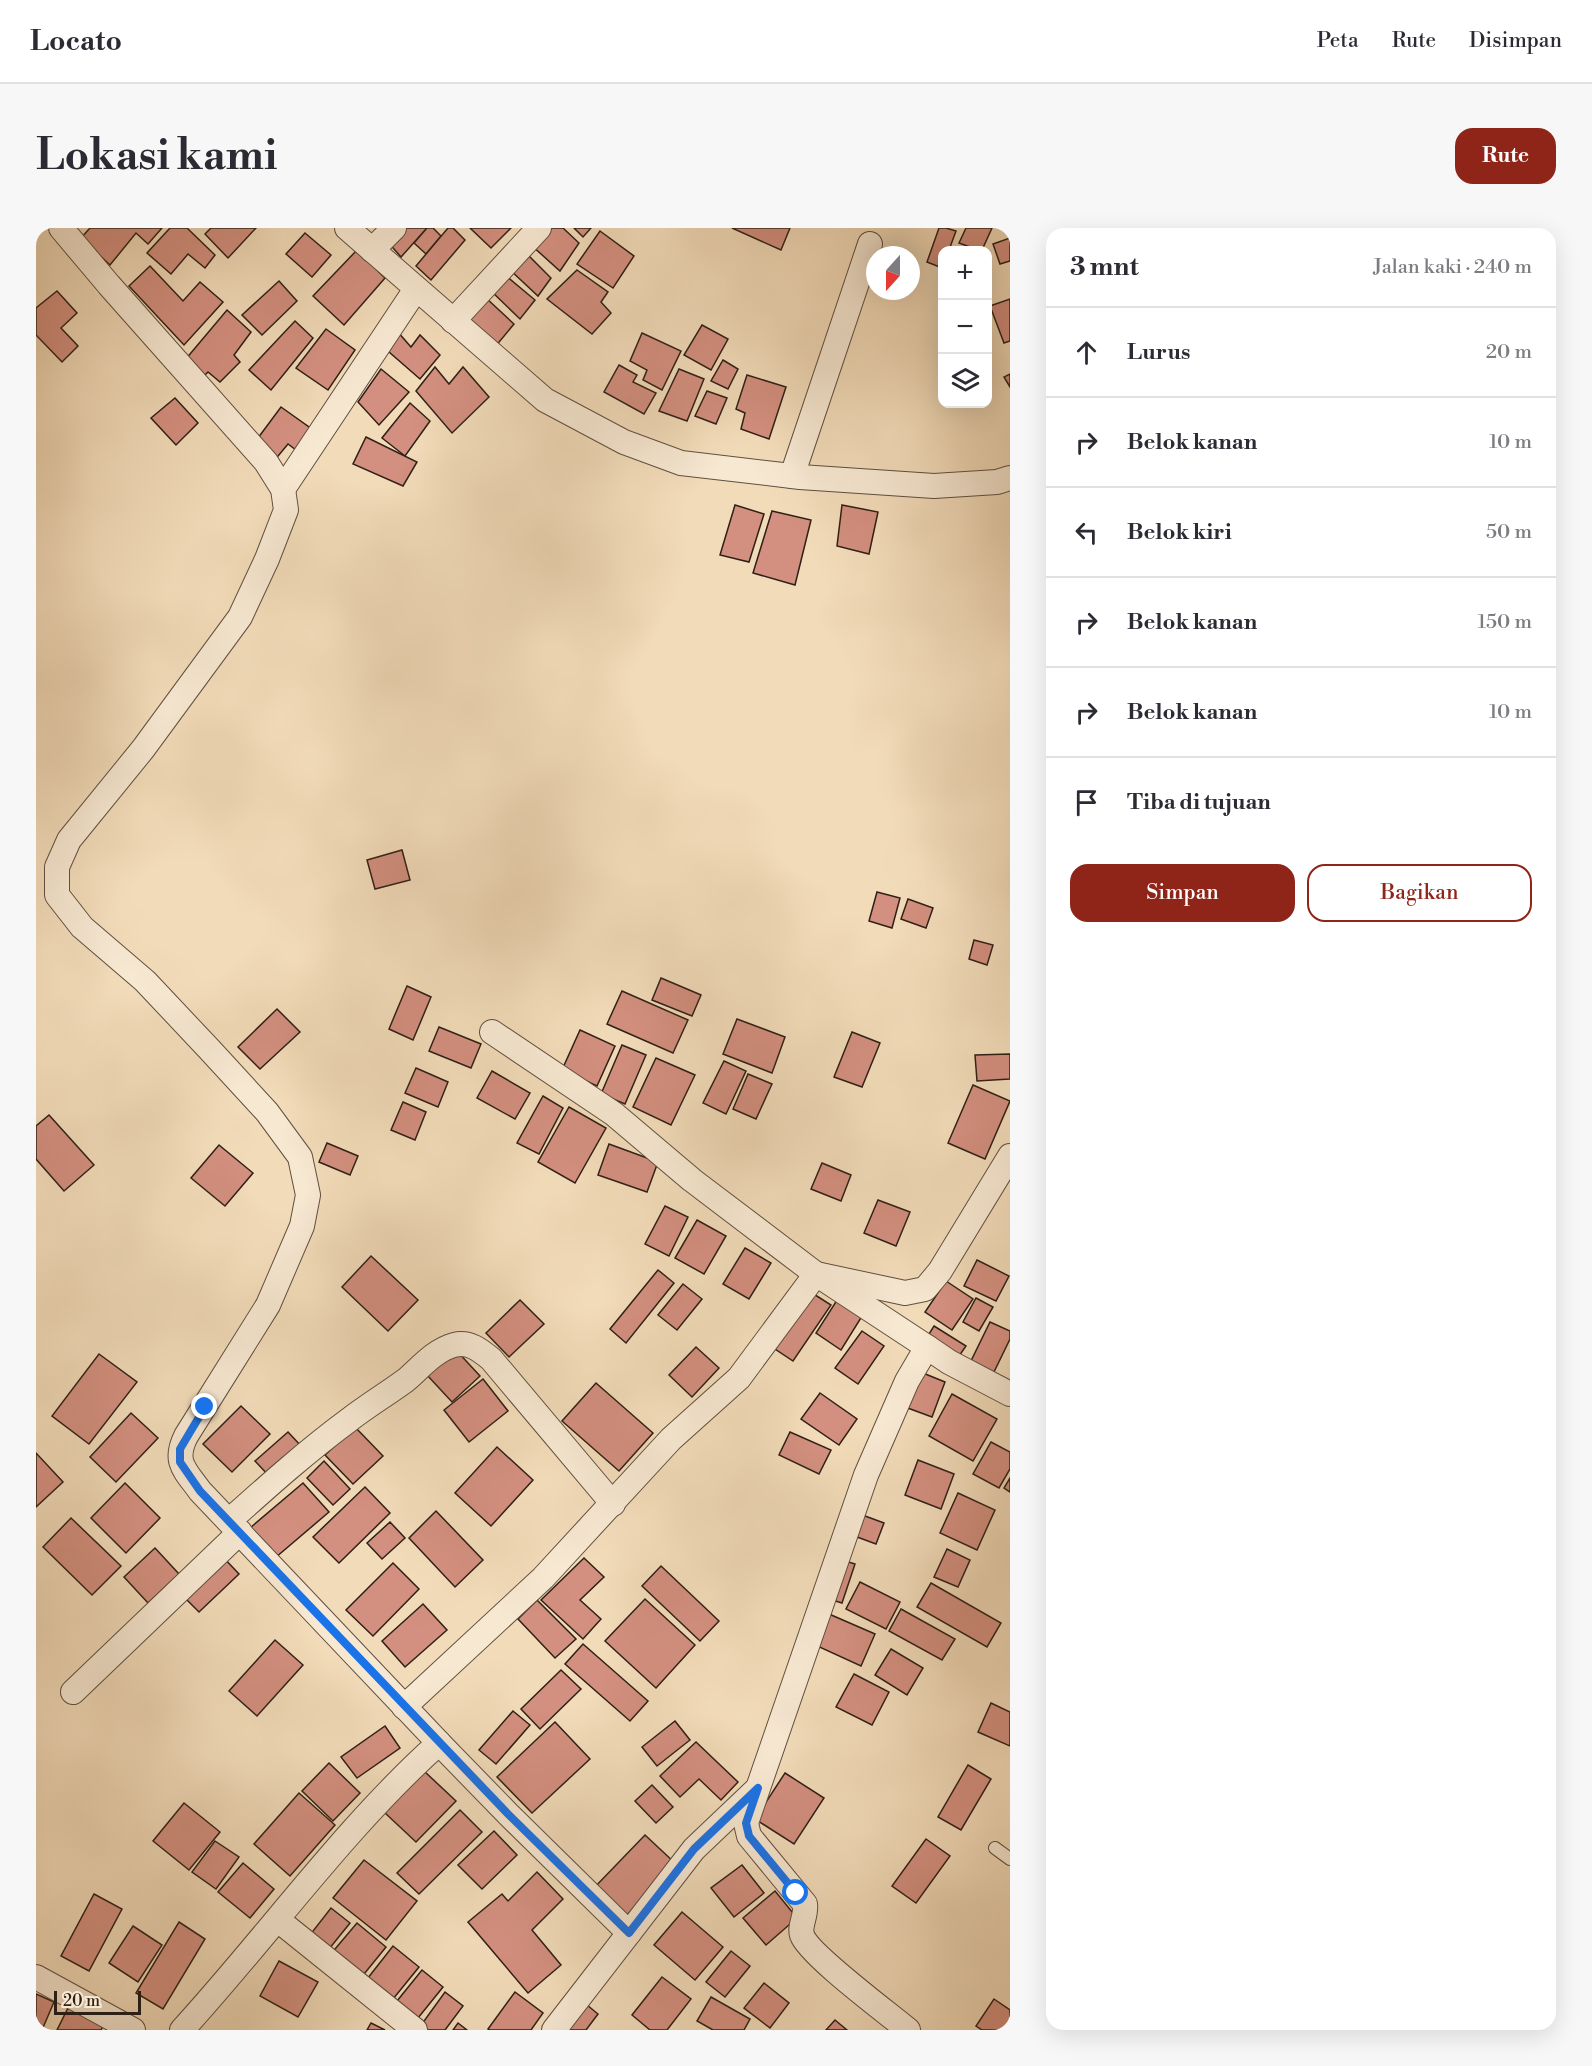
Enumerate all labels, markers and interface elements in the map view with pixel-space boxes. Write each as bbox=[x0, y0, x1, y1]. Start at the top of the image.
text: Locato bbox=[30, 24, 122, 59]
text: Peta bbox=[1317, 28, 1359, 54]
text: Rute bbox=[1392, 28, 1436, 54]
text: Disimpan bbox=[1469, 28, 1562, 54]
button: Rute bbox=[1455, 128, 1556, 184]
text: Lokasi kami bbox=[36, 130, 277, 183]
north arrow bbox=[866, 246, 920, 300]
map controls bbox=[938, 246, 992, 408]
button: + bbox=[938, 246, 992, 300]
text: 3 mnt bbox=[1070, 251, 1139, 283]
text: Jalan kaki · 240 m bbox=[1373, 255, 1532, 280]
button: − bbox=[938, 300, 992, 354]
icon: ahead bbox=[1070, 336, 1103, 369]
text: Lurus bbox=[1127, 339, 1190, 366]
text: 20 m bbox=[1486, 340, 1532, 365]
button: layers bbox=[938, 354, 992, 408]
icon: right bbox=[1070, 426, 1103, 459]
text: Belok kanan bbox=[1127, 429, 1257, 456]
text: 10 m bbox=[1489, 430, 1532, 455]
icon: left bbox=[1070, 516, 1103, 549]
text: Belok kiri bbox=[1127, 519, 1232, 546]
text: 50 m bbox=[1486, 520, 1532, 545]
icon: right bbox=[1070, 606, 1103, 639]
text: Belok kanan bbox=[1127, 609, 1257, 636]
text: 150 m bbox=[1477, 610, 1532, 635]
icon: right bbox=[1070, 696, 1103, 729]
text: Belok kanan bbox=[1127, 699, 1257, 726]
text: 10 m bbox=[1489, 700, 1532, 725]
icon: arrive bbox=[1070, 786, 1103, 819]
text: Tiba di tujuan bbox=[1127, 789, 1271, 816]
button: Simpan bbox=[1070, 864, 1295, 922]
button: Bagikan bbox=[1307, 864, 1532, 922]
route end bbox=[191, 1393, 217, 1419]
route start bbox=[782, 1879, 808, 1905]
scale bar bbox=[54, 1988, 141, 2016]
text: 20 m bbox=[63, 1991, 100, 2011]

